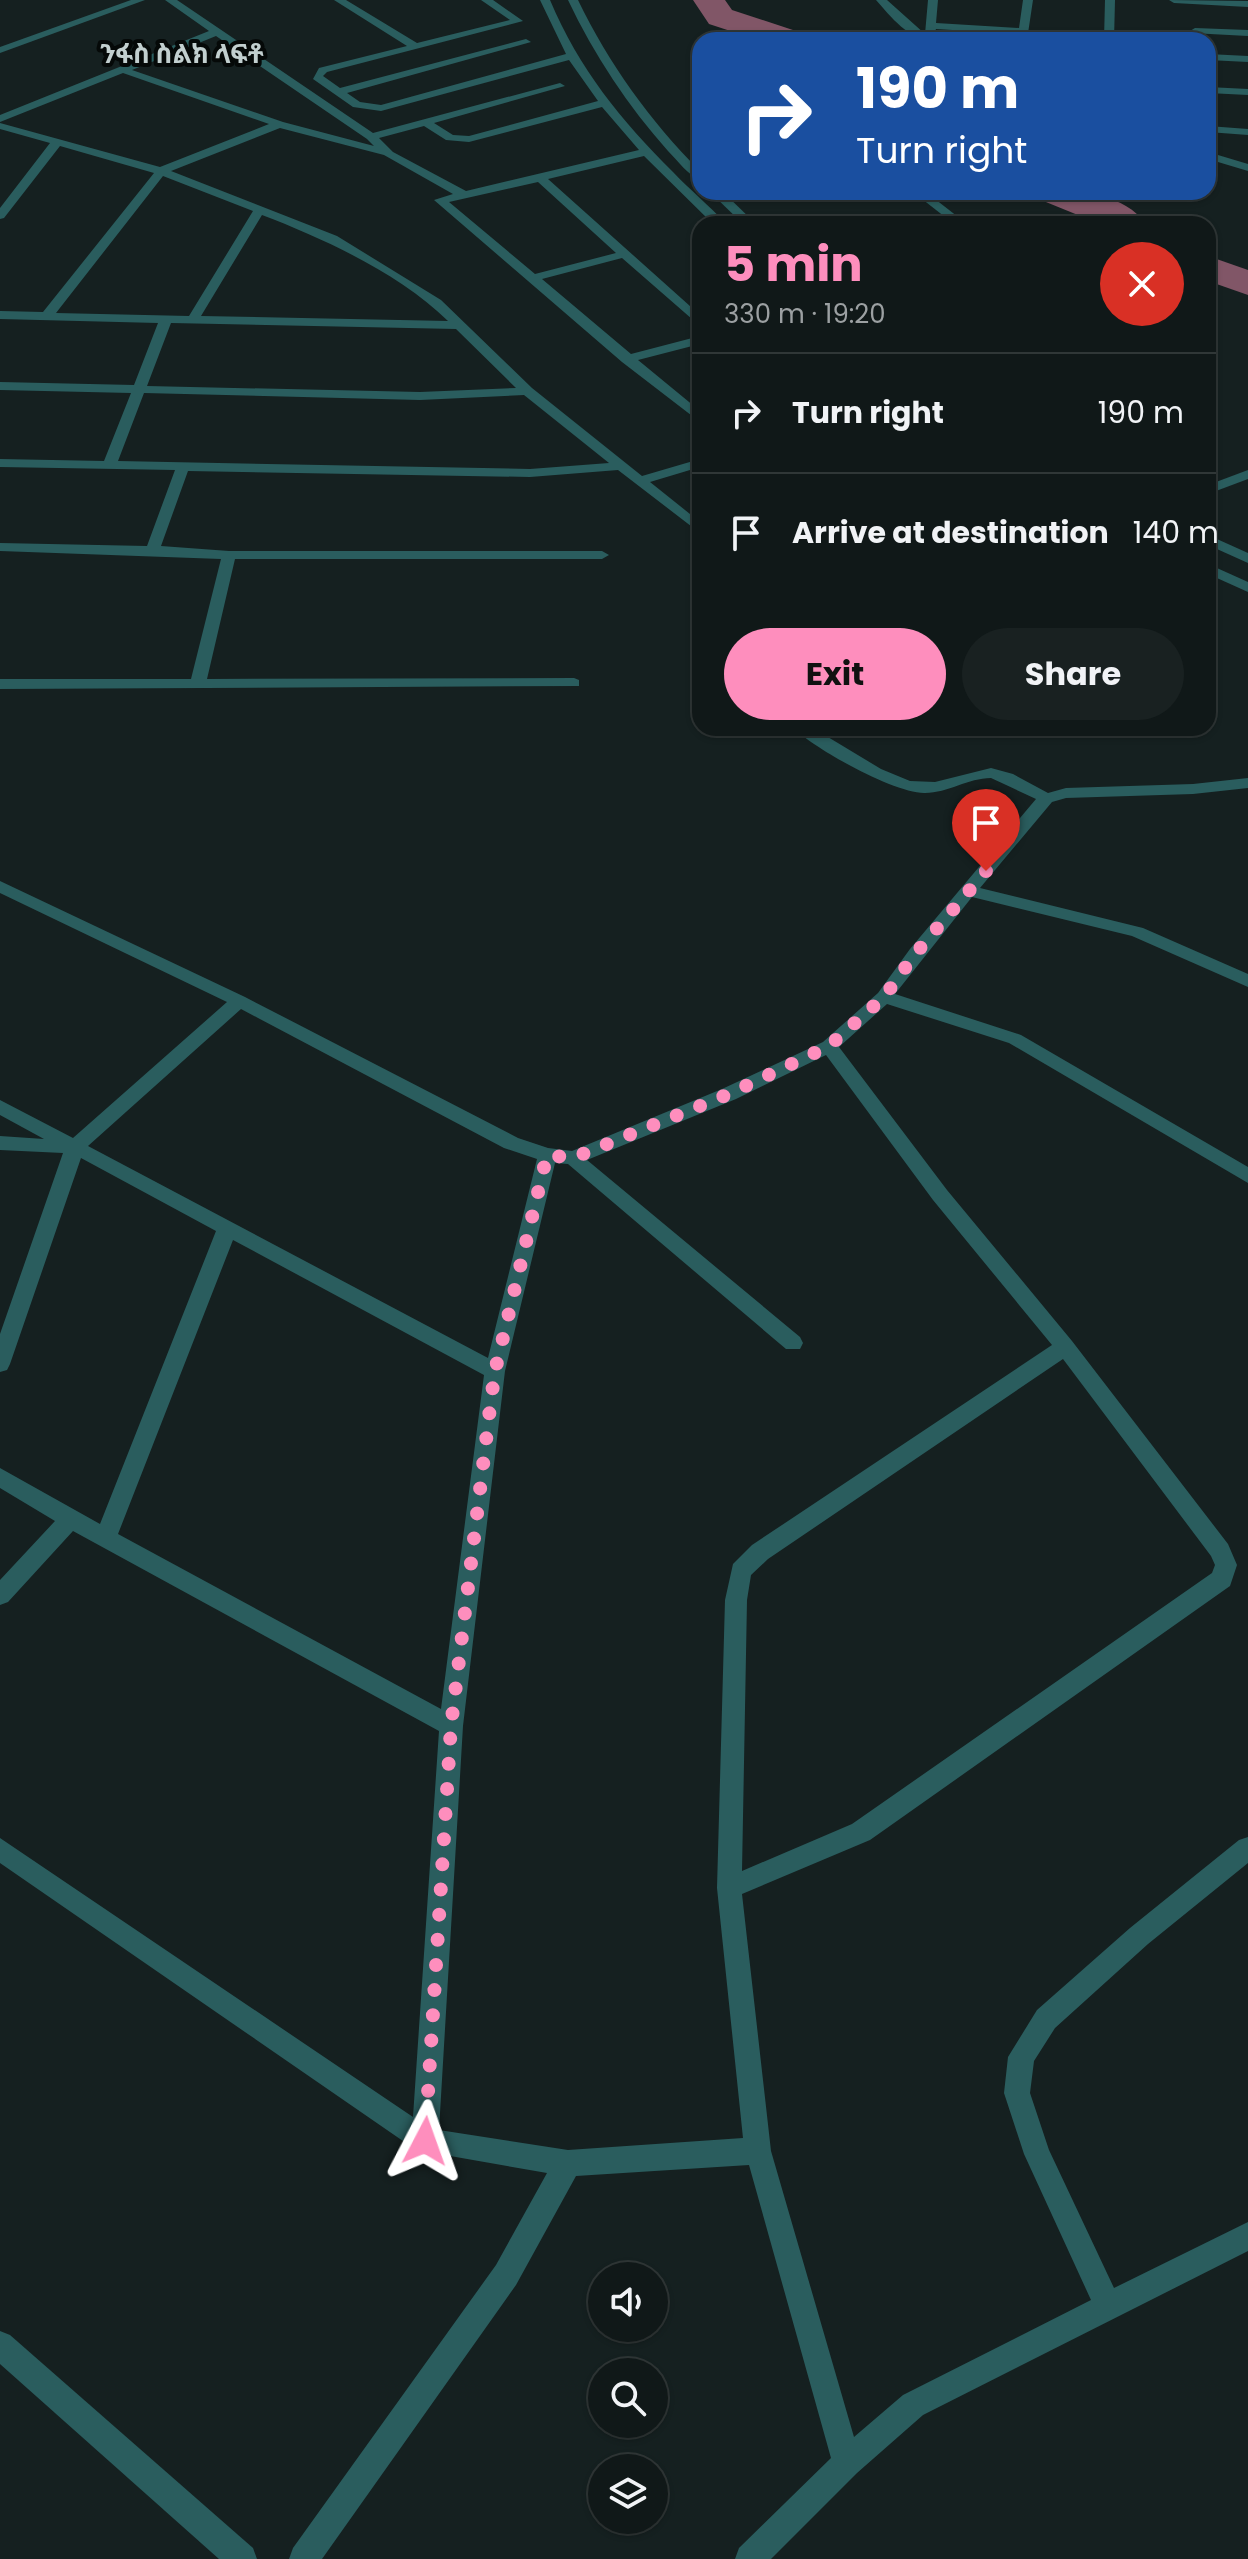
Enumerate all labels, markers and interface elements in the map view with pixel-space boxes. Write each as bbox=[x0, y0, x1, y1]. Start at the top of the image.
district label: ንፋስ ስልክ ላፍቶ bbox=[100, 36, 264, 72]
text: 190 m bbox=[856, 49, 1019, 128]
icon: right bbox=[724, 64, 828, 168]
text: Turn right bbox=[856, 125, 1027, 176]
text: 5 min bbox=[724, 231, 863, 298]
button: close bbox=[1100, 242, 1184, 326]
text: 330 m · 19:20 bbox=[724, 296, 886, 332]
icon: right bbox=[724, 391, 768, 435]
text: Turn right bbox=[792, 391, 944, 434]
text: 190 m bbox=[1098, 391, 1184, 434]
icon: arrive bbox=[724, 511, 768, 555]
text: Arrive at destination bbox=[792, 511, 1109, 554]
text: 140 m bbox=[1133, 511, 1219, 554]
button: Exit bbox=[724, 628, 946, 720]
button: Share bbox=[962, 628, 1184, 720]
pin bbox=[952, 789, 1020, 871]
icon: arrive bbox=[964, 801, 1008, 845]
position arrow bbox=[383, 2099, 467, 2183]
map controls bbox=[588, 2262, 668, 2534]
button: sound bbox=[588, 2262, 668, 2342]
button: search bbox=[588, 2358, 668, 2438]
button: layers bbox=[588, 2454, 668, 2534]

